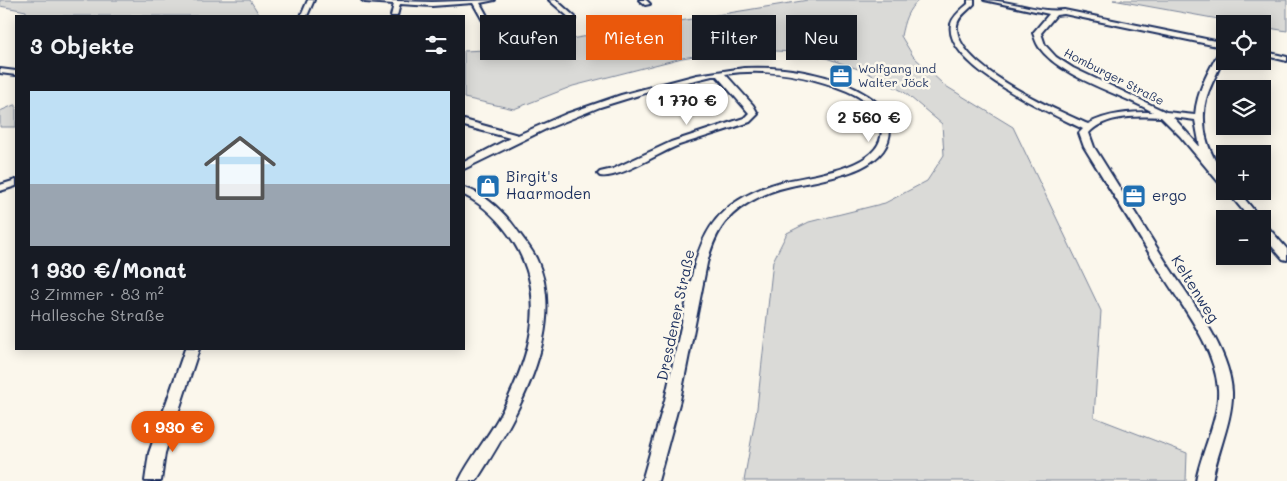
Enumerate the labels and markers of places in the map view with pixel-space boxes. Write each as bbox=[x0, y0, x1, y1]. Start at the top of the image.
place label: Wolfgang und Walter Jöck bbox=[858, 60, 936, 90]
office icon: Wolfgang und Walter Jöck bbox=[828, 63, 854, 89]
pin: 1 770 € bbox=[641, 84, 733, 126]
pin: 2 560 € bbox=[823, 100, 915, 143]
place label: Birgit's Haarmoden bbox=[506, 166, 591, 203]
shop icon: Birgit's Haarmoden bbox=[475, 173, 501, 199]
office icon: ergo bbox=[1121, 183, 1147, 209]
place label: ergo bbox=[1152, 185, 1187, 205]
pin: 1 930 € bbox=[127, 410, 219, 453]

